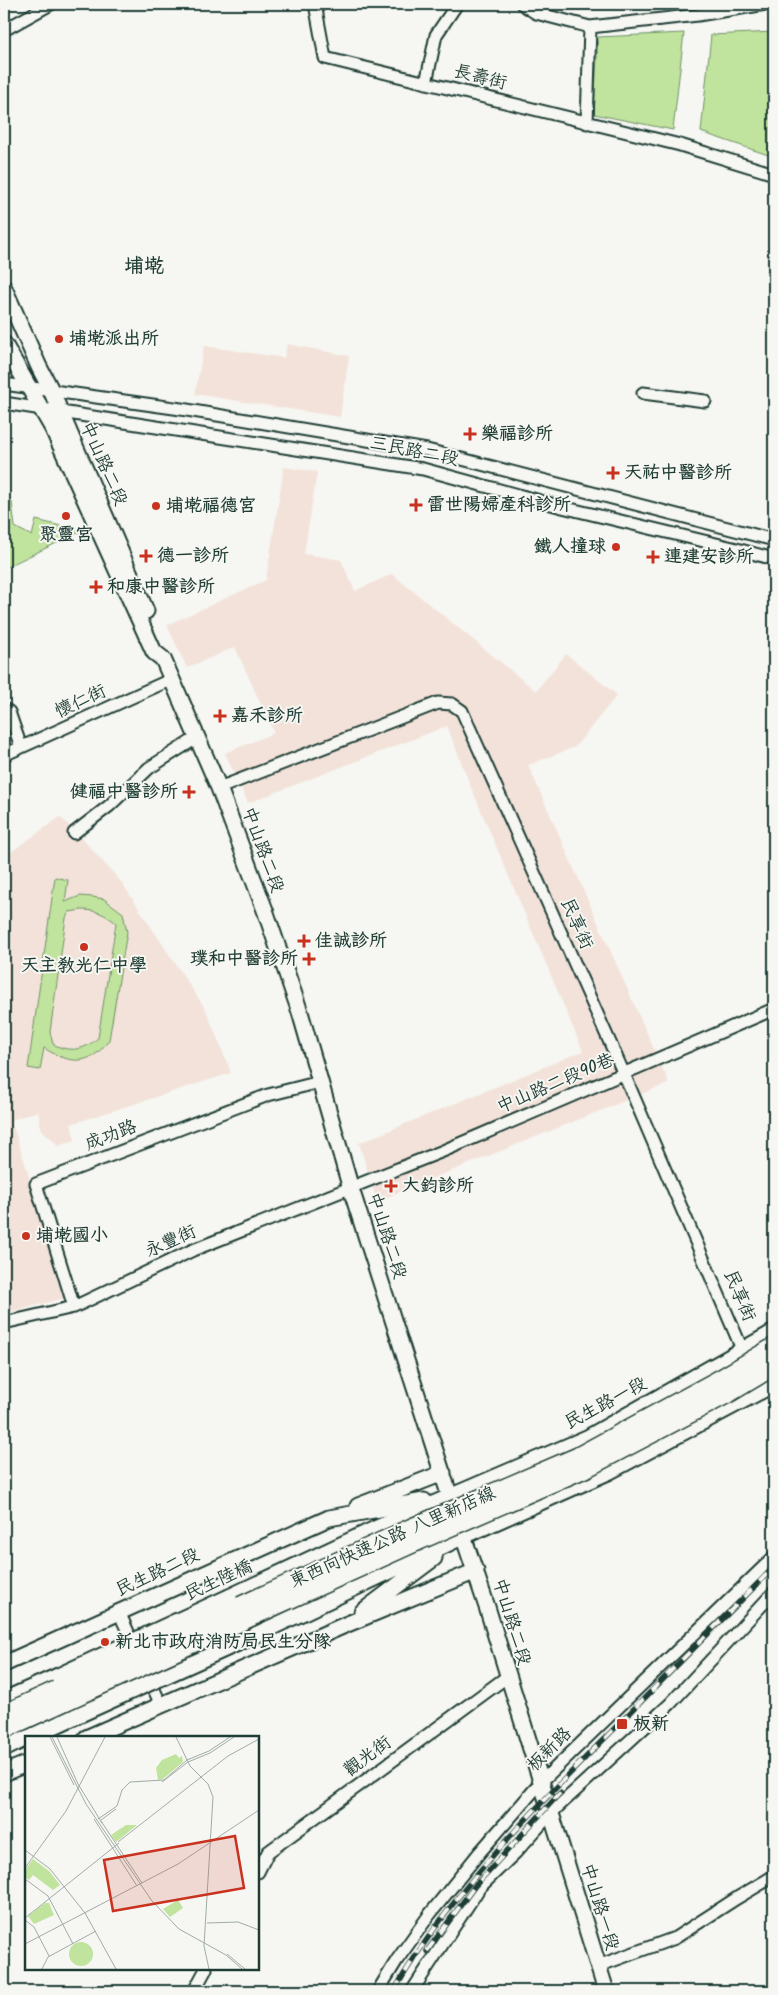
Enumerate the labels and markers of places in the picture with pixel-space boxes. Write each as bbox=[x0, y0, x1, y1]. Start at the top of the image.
place label: 埔墘派出所 bbox=[69, 325, 159, 354]
marker: 埔墘派出所 bbox=[53, 333, 65, 345]
place label: 樂福診所 bbox=[481, 420, 553, 449]
marker: 樂福診所 bbox=[463, 427, 477, 441]
place label: 天祐中醫診所 bbox=[624, 459, 732, 488]
marker: 天祐中醫診所 bbox=[606, 466, 620, 480]
place label: 雷世陽婦產科診所 bbox=[427, 491, 571, 520]
place label: 埔墘福德宮 bbox=[166, 492, 256, 521]
marker: 雷世陽婦產科診所 bbox=[409, 498, 423, 512]
marker: 埔墘福德宮 bbox=[150, 500, 162, 512]
marker: 聚靈宮 bbox=[60, 510, 72, 522]
place label: 聚靈宮 bbox=[39, 521, 93, 550]
place label: 鐵人撞球 bbox=[534, 533, 606, 562]
marker: 鐵人撞球 bbox=[610, 541, 622, 553]
place label: 德一診所 bbox=[157, 542, 229, 571]
place label: 連建安診所 bbox=[664, 543, 754, 572]
marker: 德一診所 bbox=[139, 549, 153, 563]
marker: 連建安診所 bbox=[646, 550, 660, 564]
place label: 和康中醫診所 bbox=[107, 573, 215, 602]
marker: 和康中醫診所 bbox=[89, 580, 103, 594]
place label: 嘉禾診所 bbox=[231, 702, 303, 731]
marker: 嘉禾診所 bbox=[213, 709, 227, 723]
place label: 健福中醫診所 bbox=[70, 778, 178, 807]
marker: 健福中醫診所 bbox=[182, 785, 196, 799]
place label: 佳誠診所 bbox=[315, 927, 387, 956]
marker: 佳誠診所 bbox=[297, 934, 311, 948]
marker: 天主教光仁中學 bbox=[78, 941, 90, 953]
place label: 璞和中醫診所 bbox=[190, 945, 298, 974]
place label: 天主教光仁中學 bbox=[21, 952, 147, 981]
marker: 璞和中醫診所 bbox=[302, 952, 316, 966]
place label: 大鈞診所 bbox=[402, 1172, 474, 1201]
marker: 大鈞診所 bbox=[384, 1179, 398, 1193]
place label: 埔墘國小 bbox=[36, 1222, 108, 1251]
marker: 埔墘國小 bbox=[20, 1230, 32, 1242]
place label: 新北市政府消防局民生分隊 bbox=[115, 1628, 331, 1657]
marker: 新北市政府消防局民生分隊 bbox=[99, 1636, 111, 1648]
place label: 板新 bbox=[633, 1710, 669, 1739]
marker: 板新 bbox=[615, 1717, 629, 1731]

